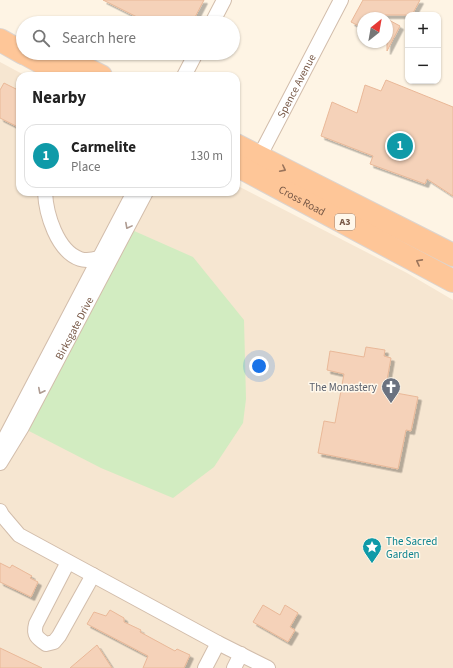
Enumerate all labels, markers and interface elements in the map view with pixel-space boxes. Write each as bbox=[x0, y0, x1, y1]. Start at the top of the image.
north arrow bbox=[357, 12, 393, 48]
map controls bbox=[405, 12, 441, 84]
button: + bbox=[405, 12, 441, 48]
search box bbox=[16, 16, 240, 60]
icon: search bbox=[30, 27, 52, 49]
text: Search here bbox=[62, 28, 136, 49]
button: − bbox=[405, 48, 441, 84]
street label: Spence Avenue bbox=[273, 51, 319, 120]
text: Nearby bbox=[32, 86, 86, 110]
pin: 1 bbox=[387, 131, 413, 161]
text: Carmelite bbox=[71, 137, 136, 158]
text: 1 bbox=[43, 147, 49, 165]
text: 130 m bbox=[190, 147, 223, 165]
text: Place bbox=[71, 158, 100, 176]
one-way arrow bbox=[279, 165, 287, 172]
street label: Cross Road bbox=[276, 182, 328, 219]
road number: A3 bbox=[335, 214, 355, 230]
one-way arrow bbox=[125, 222, 132, 230]
one-way arrow bbox=[415, 259, 423, 267]
street label: Birksgate Drive bbox=[51, 294, 97, 362]
your location bbox=[249, 356, 269, 376]
church icon: The Monastery bbox=[380, 376, 402, 404]
place label: The Monastery bbox=[309, 380, 377, 395]
one-way arrow bbox=[38, 387, 46, 394]
place label: The Sacred Garden bbox=[386, 534, 437, 562]
place icon: The Sacred Garden bbox=[361, 536, 383, 564]

